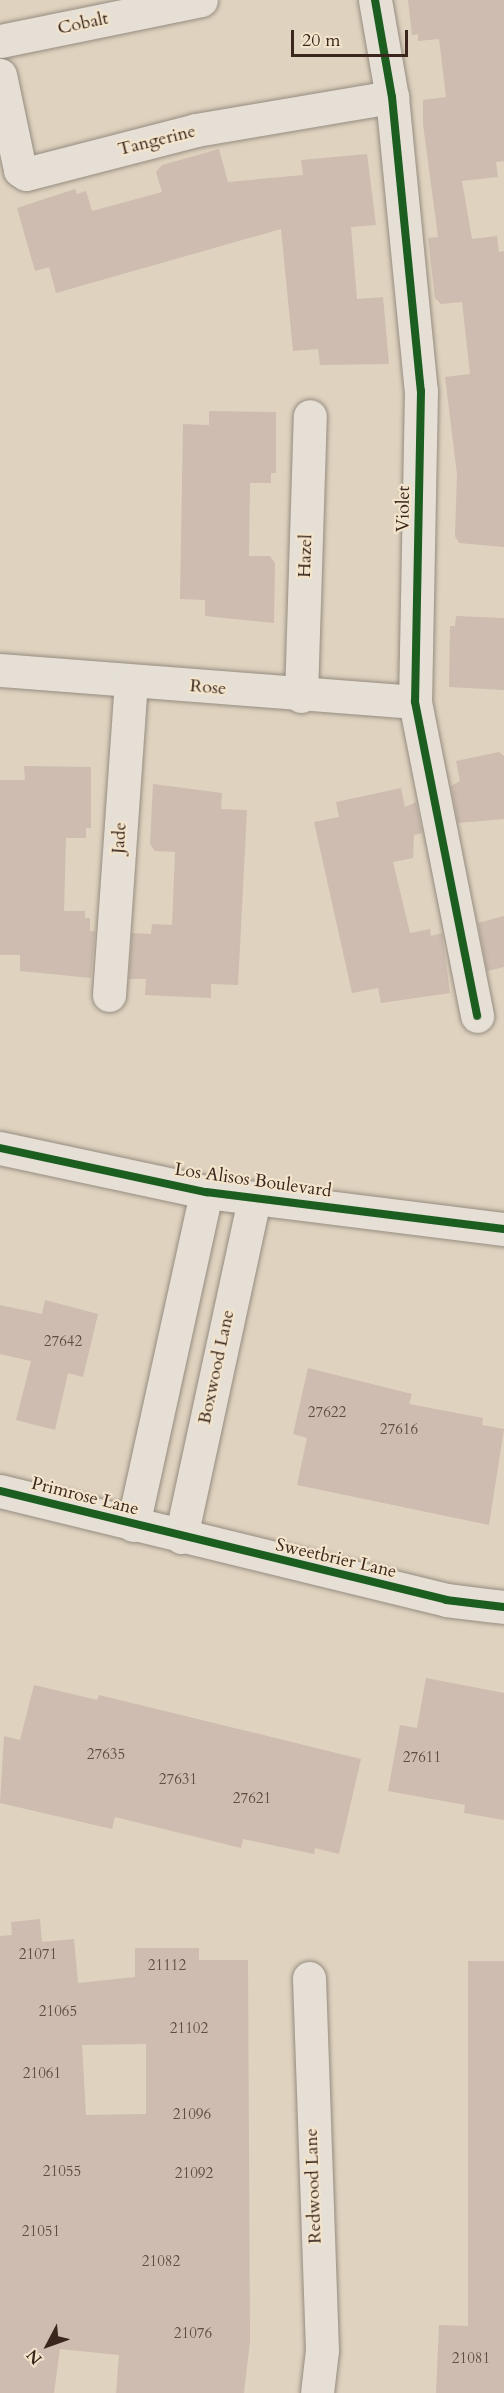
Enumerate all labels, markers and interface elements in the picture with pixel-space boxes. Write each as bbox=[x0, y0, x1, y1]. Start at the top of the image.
street label: Cobalt bbox=[56, 8, 110, 40]
scale bar bbox=[294, 18, 411, 56]
text: 20 m bbox=[302, 28, 341, 53]
street label: Tangerine bbox=[116, 121, 198, 161]
street label: Violet bbox=[393, 486, 415, 532]
street label: Hazel bbox=[294, 534, 318, 578]
street label: Rose bbox=[189, 676, 227, 700]
street label: Jade bbox=[108, 821, 132, 855]
street label: Los Alisos Boulevard bbox=[173, 1159, 333, 1203]
street label: Boxwood Lane bbox=[194, 1308, 240, 1426]
house number: 27642 bbox=[44, 1333, 82, 1351]
house number: 27622 bbox=[308, 1404, 346, 1422]
house number: 27616 bbox=[380, 1421, 418, 1439]
street label: Primrose Lane bbox=[29, 1473, 141, 1521]
street label: Sweetbrier Lane bbox=[273, 1535, 399, 1583]
house number: 27635 bbox=[87, 1746, 125, 1764]
house number: 27611 bbox=[403, 1749, 441, 1767]
house number: 27631 bbox=[159, 1771, 197, 1789]
house number: 27621 bbox=[233, 1790, 271, 1808]
house number: 21071 bbox=[19, 1946, 57, 1964]
house number: 21112 bbox=[148, 1957, 186, 1975]
house number: 21065 bbox=[39, 2003, 77, 2021]
house number: 21102 bbox=[170, 2020, 208, 2038]
house number: 21061 bbox=[23, 2065, 61, 2083]
house number: 21096 bbox=[173, 2106, 211, 2124]
street label: Redwood Lane bbox=[301, 2128, 327, 2244]
house number: 21055 bbox=[43, 2163, 81, 2181]
house number: 21092 bbox=[175, 2165, 213, 2183]
house number: 21051 bbox=[22, 2223, 60, 2241]
house number: 21082 bbox=[142, 2253, 180, 2271]
north arrow bbox=[18, 2315, 78, 2375]
house number: 21076 bbox=[174, 2325, 212, 2343]
text: N bbox=[22, 2344, 47, 2369]
house number: 21081 bbox=[452, 2350, 490, 2368]

